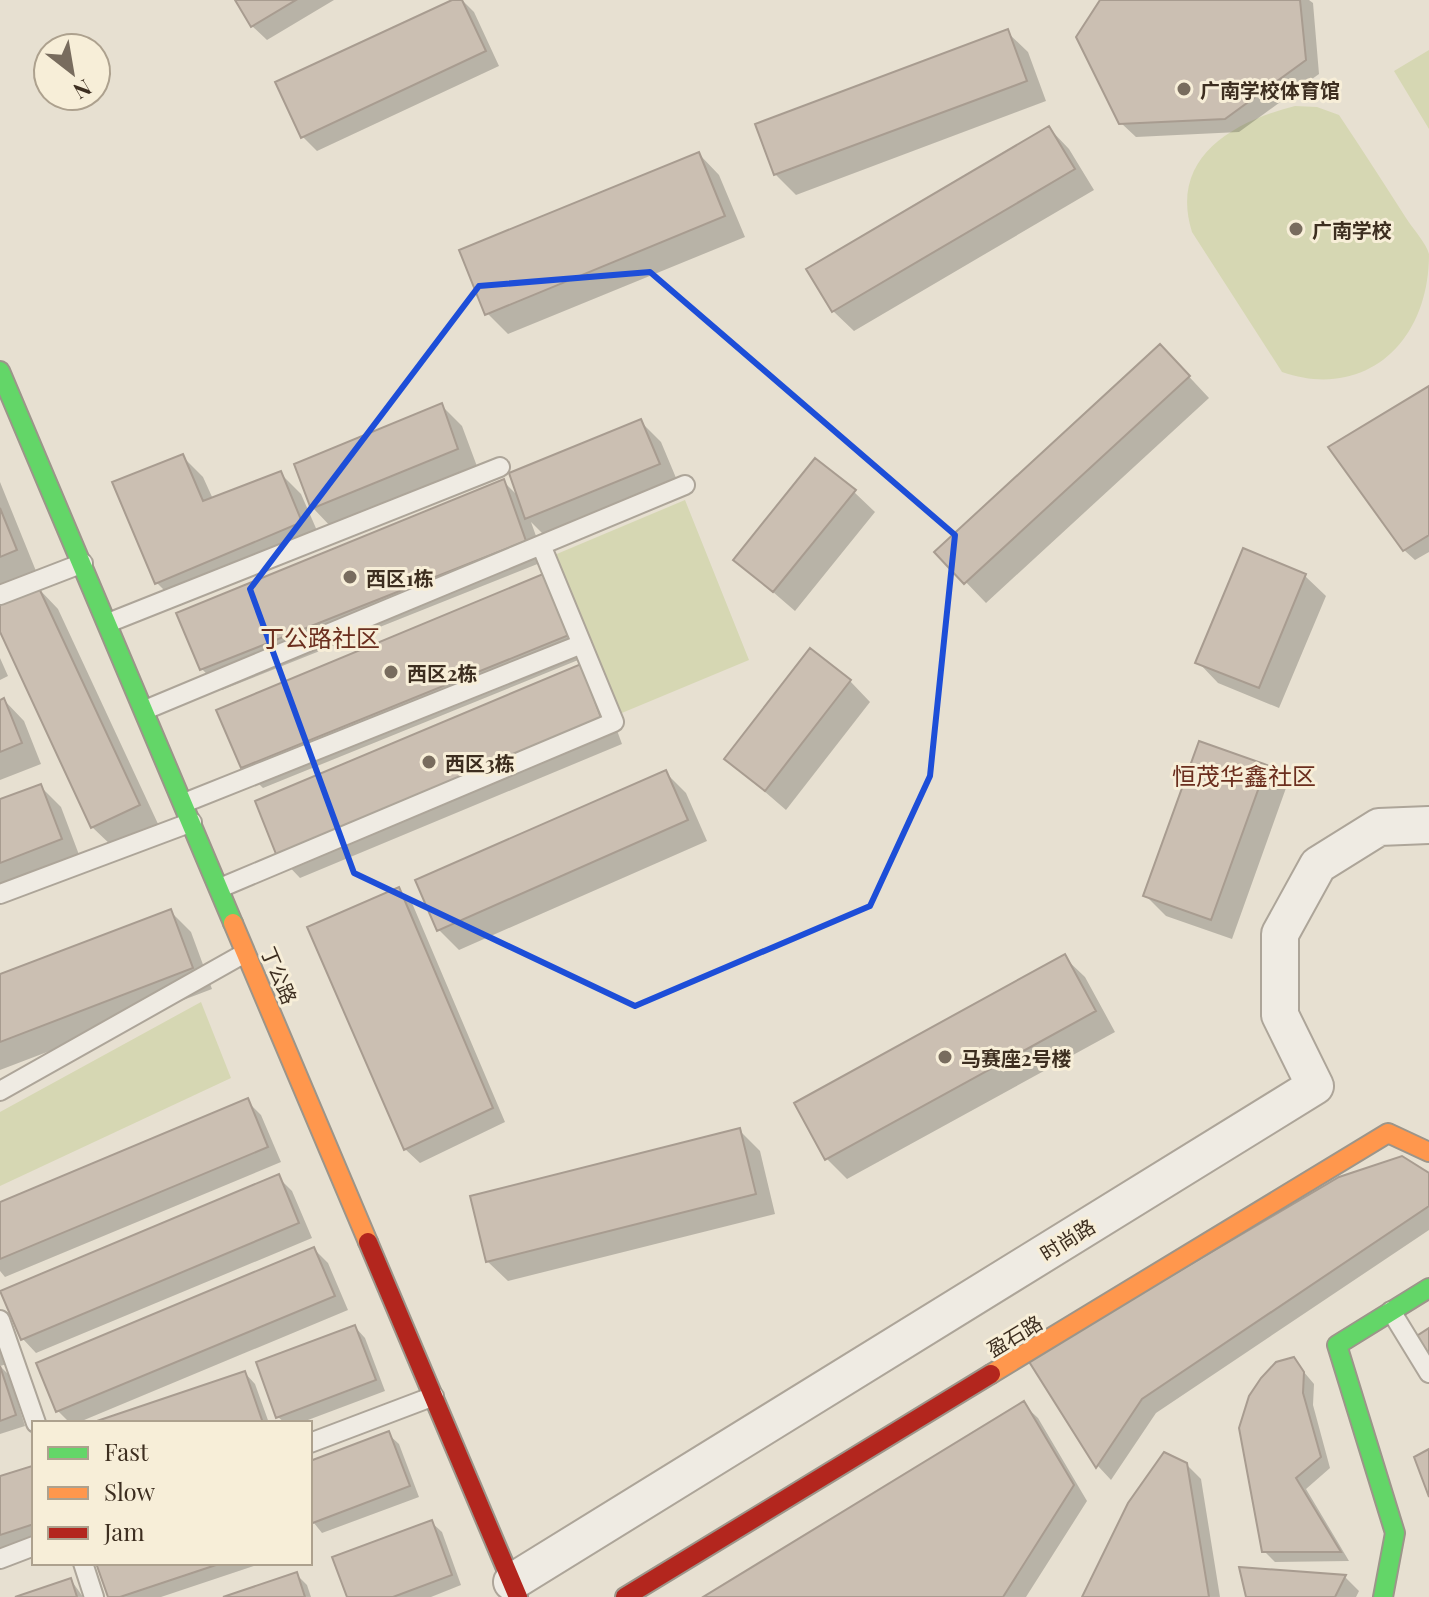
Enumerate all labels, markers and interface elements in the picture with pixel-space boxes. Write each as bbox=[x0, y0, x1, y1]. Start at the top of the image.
north arrow bbox=[32, 32, 112, 112]
text: N bbox=[68, 73, 97, 107]
place label: 广南学校体育馆 bbox=[1200, 76, 1340, 103]
marker: 广南学校体育馆 bbox=[1175, 80, 1193, 98]
place label: 广南学校 bbox=[1312, 216, 1392, 243]
marker: 广南学校 bbox=[1287, 220, 1305, 238]
place label: 西区1栋 bbox=[366, 564, 434, 591]
marker: 西区1栋 bbox=[341, 568, 359, 586]
district label: 丁公路社区 bbox=[260, 621, 380, 653]
place label: 西区2栋 bbox=[407, 659, 477, 686]
marker: 西区2栋 bbox=[382, 663, 400, 681]
place label: 西区3栋 bbox=[445, 749, 515, 776]
marker: 西区3栋 bbox=[420, 753, 438, 771]
district label: 恒茂华鑫社区 bbox=[1172, 759, 1316, 791]
street label: 丁公路 bbox=[256, 942, 304, 1008]
place label: 马赛座2号楼 bbox=[961, 1044, 1071, 1071]
marker: 马赛座2号楼 bbox=[936, 1048, 954, 1066]
street label: 时尚路 bbox=[1034, 1212, 1100, 1266]
street label: 盈石路 bbox=[981, 1308, 1047, 1362]
legend bbox=[32, 1421, 312, 1565]
text: Fast bbox=[104, 1435, 149, 1467]
text: Slow bbox=[104, 1475, 156, 1507]
text: Jam bbox=[103, 1515, 145, 1547]

